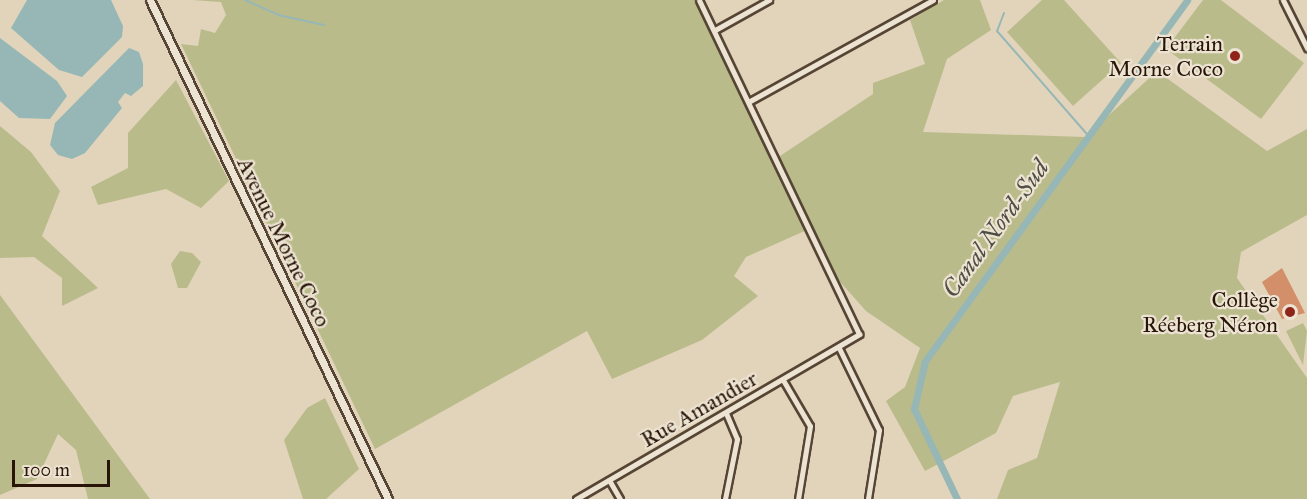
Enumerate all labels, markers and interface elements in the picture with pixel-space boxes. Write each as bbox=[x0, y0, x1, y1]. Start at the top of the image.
place label: Terrain Morne Coco bbox=[1109, 30, 1223, 82]
marker: Terrain Morne Coco bbox=[1228, 49, 1242, 63]
street label: Avenue Morne Coco bbox=[232, 153, 336, 331]
water label: Canal Nord-Sud bbox=[937, 155, 1055, 303]
place label: Collège Réeberg Néron bbox=[1142, 286, 1278, 338]
marker: Collège Réeberg Néron bbox=[1283, 305, 1297, 319]
street label: Rue Amandier bbox=[636, 365, 762, 453]
scale bar bbox=[15, 448, 112, 486]
text: 100 m bbox=[23, 459, 70, 481]

